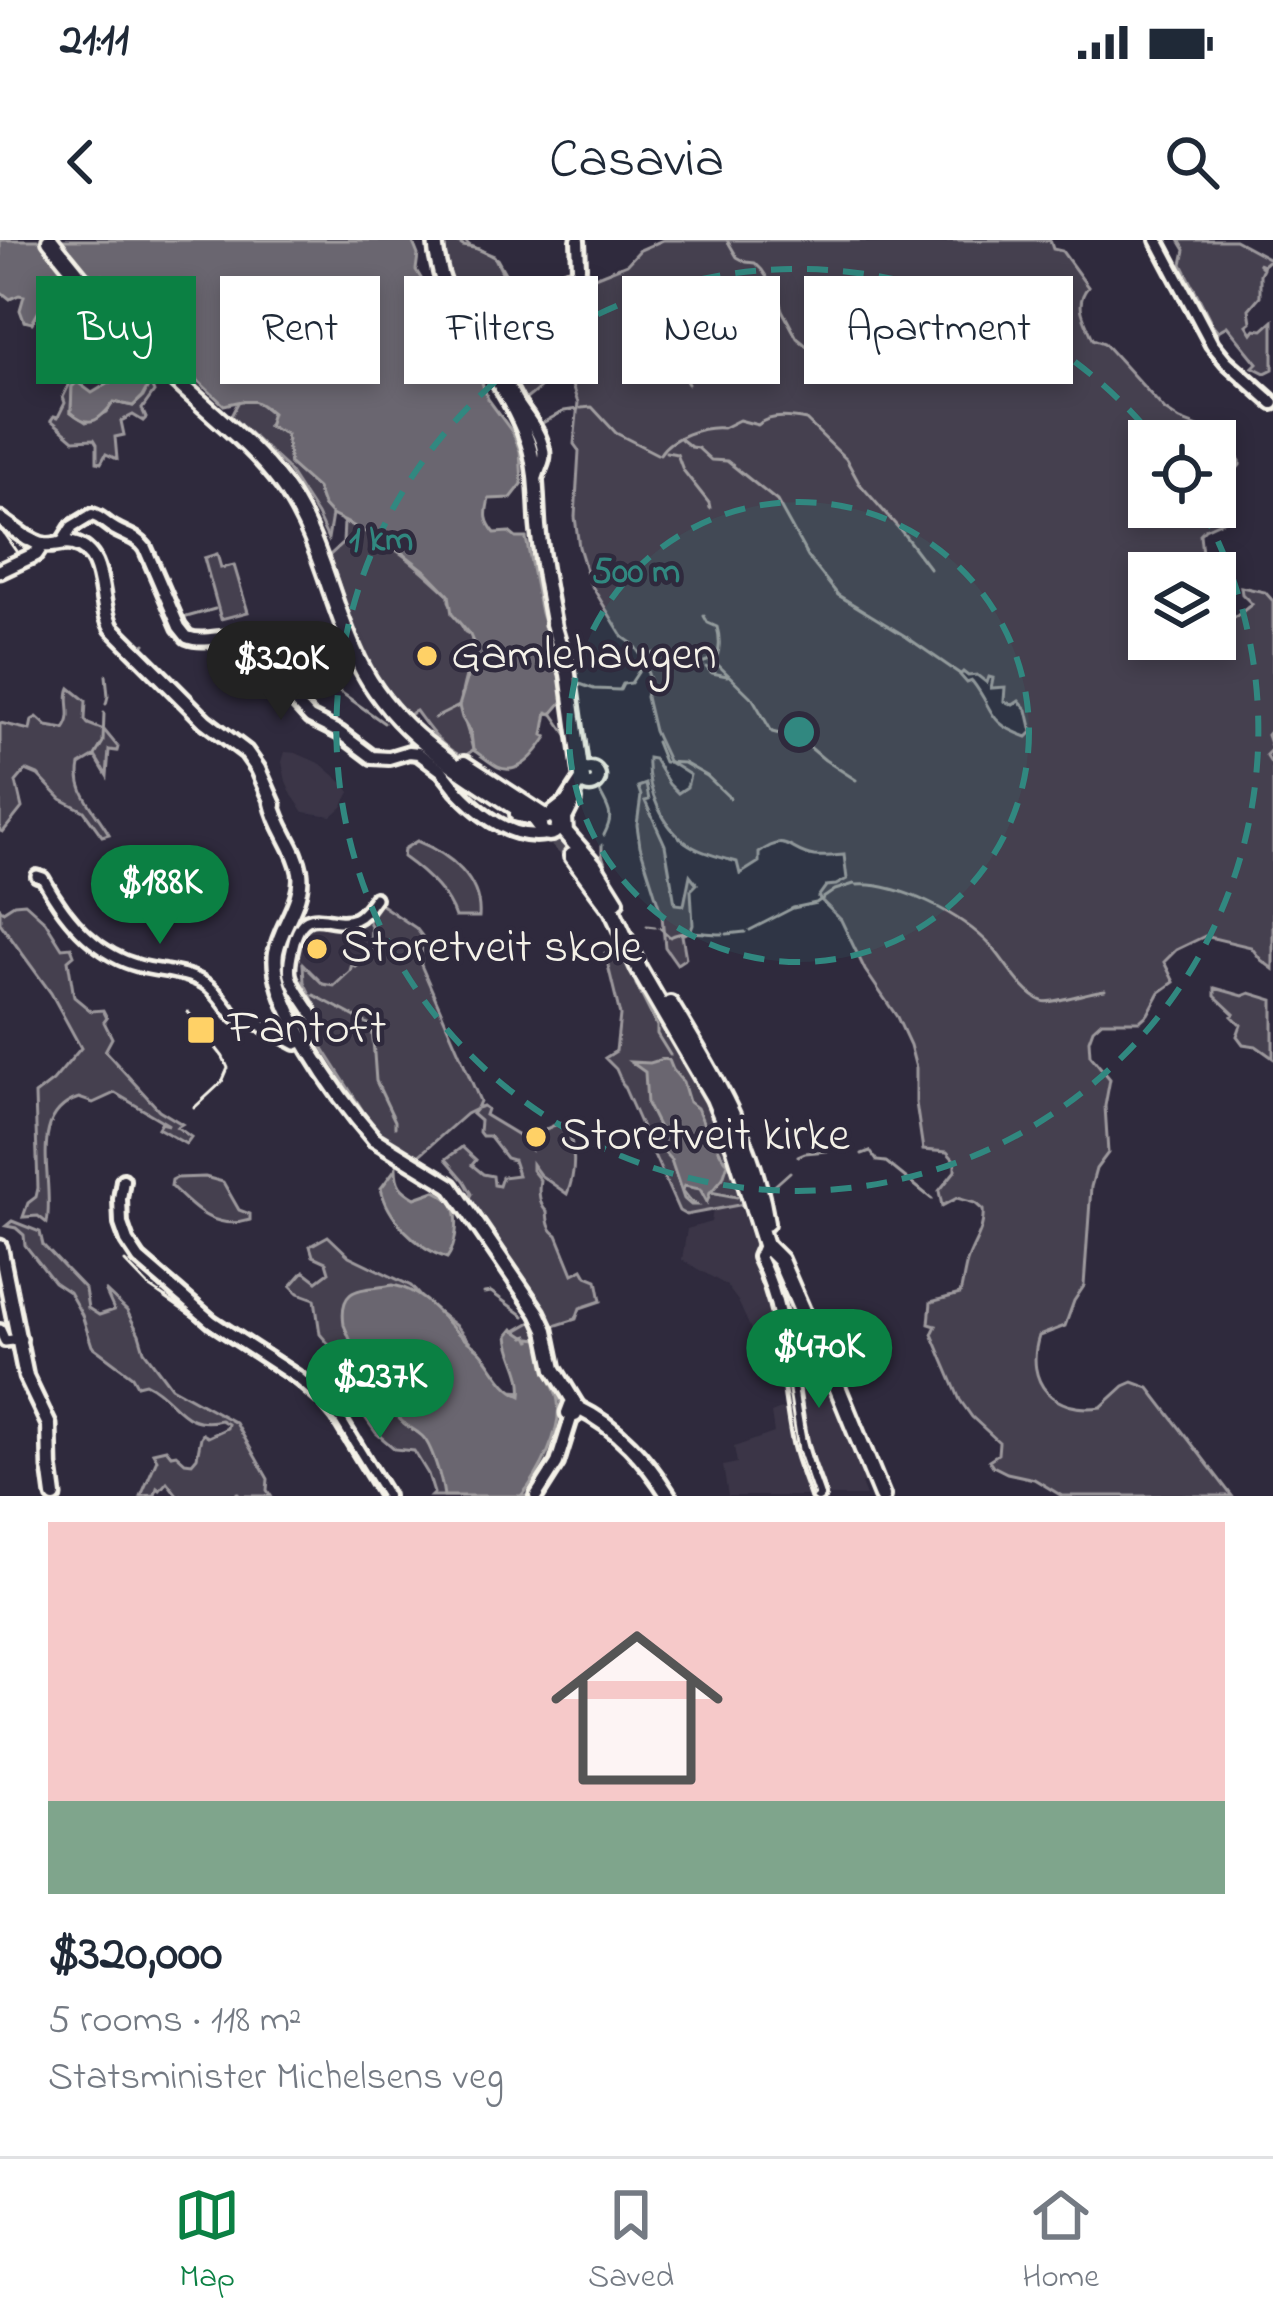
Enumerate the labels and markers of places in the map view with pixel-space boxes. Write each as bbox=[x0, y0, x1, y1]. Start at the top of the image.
pin: $320K bbox=[197, 621, 365, 723]
place label: Gamlehaugen bbox=[451, 621, 717, 692]
marker: Gamlehaugen bbox=[414, 643, 440, 669]
centre of rings bbox=[778, 711, 820, 753]
pin: $188K bbox=[76, 845, 244, 947]
place label: Storetveit skole bbox=[341, 914, 643, 984]
marker: Storetveit skole bbox=[304, 936, 330, 962]
place label: Fantoft bbox=[227, 995, 386, 1065]
marker: Fantoft bbox=[185, 1014, 217, 1046]
place label: Storetveit kirke bbox=[560, 1102, 850, 1172]
marker: Storetveit kirke bbox=[523, 1124, 549, 1150]
pin: $470K bbox=[735, 1309, 903, 1411]
pin: $237K bbox=[296, 1339, 464, 1441]

